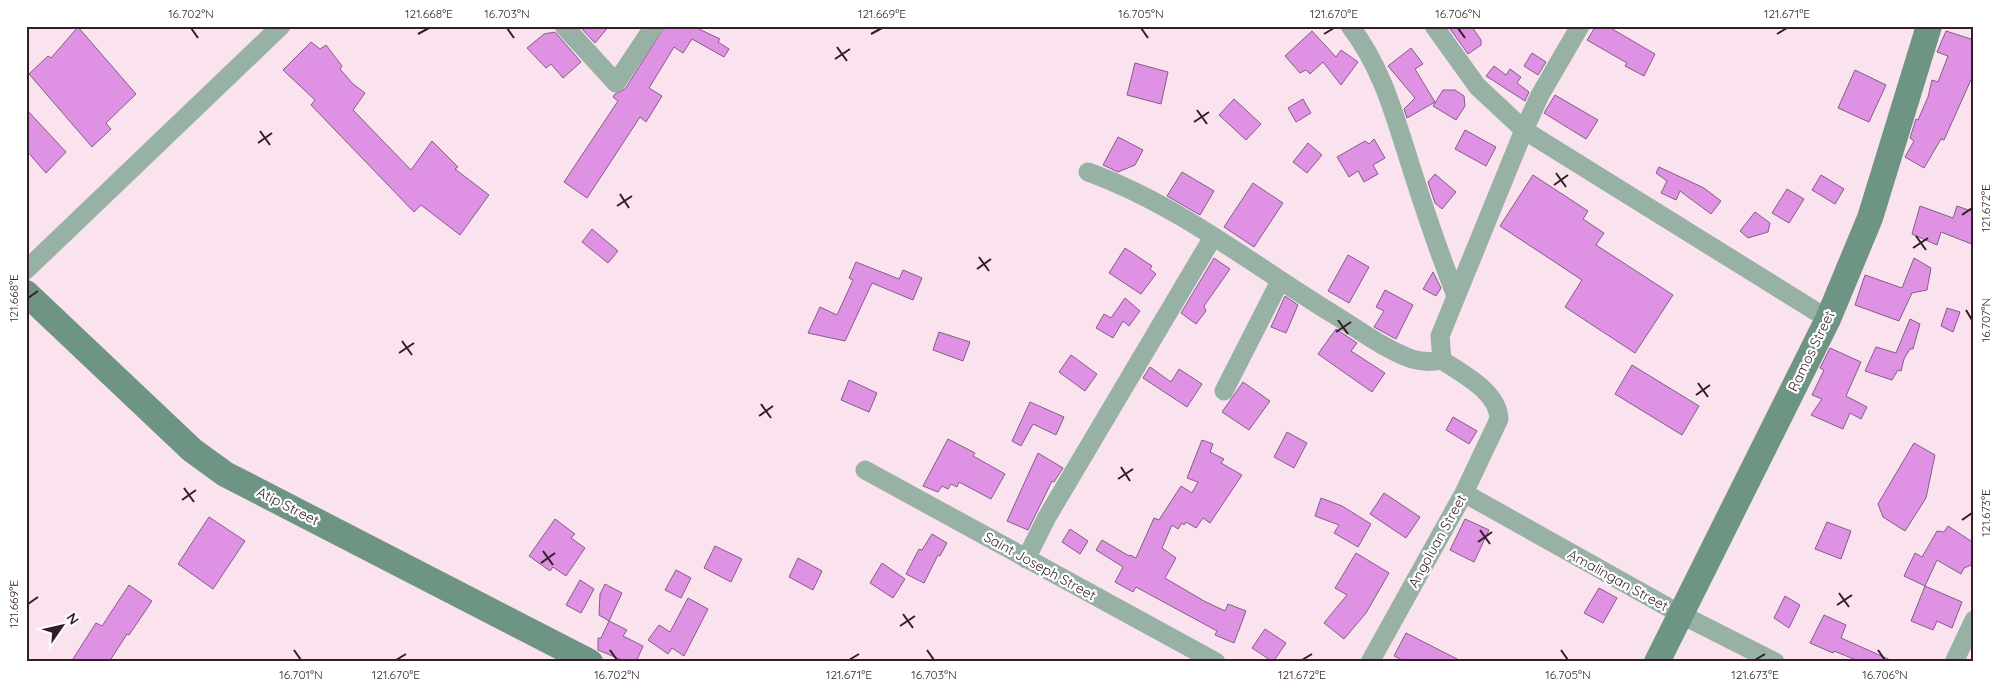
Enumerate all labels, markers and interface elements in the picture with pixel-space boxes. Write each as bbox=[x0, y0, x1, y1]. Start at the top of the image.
text: 16.702°N bbox=[168, 6, 214, 21]
text: 121.668°E bbox=[405, 6, 453, 21]
text: 16.703°N bbox=[484, 6, 530, 21]
text: 121.669°E bbox=[858, 6, 906, 21]
text: 16.705°N bbox=[1118, 6, 1164, 21]
text: 121.670°E bbox=[1310, 6, 1358, 21]
text: 16.706°N bbox=[1435, 6, 1481, 21]
text: 121.671°E bbox=[1764, 6, 1810, 21]
text: 121.672°E bbox=[1978, 184, 1993, 232]
text: 121.668°E bbox=[6, 274, 21, 322]
text: 16.707°N bbox=[1978, 298, 1993, 342]
street label: Ramos Street bbox=[1784, 307, 1838, 394]
street label: Atip Street bbox=[254, 483, 322, 529]
text: 121.673°E bbox=[1978, 489, 1993, 537]
street label: Angoluan Street bbox=[1404, 491, 1470, 591]
street label: Saint Joseph Street bbox=[981, 528, 1099, 604]
street label: Amalingan Street bbox=[1565, 545, 1672, 615]
text: 121.669°E bbox=[6, 580, 21, 628]
north arrow bbox=[38, 600, 88, 650]
text: N bbox=[62, 609, 83, 628]
text: 16.701°N bbox=[279, 667, 323, 682]
text: 121.670°E bbox=[372, 667, 420, 682]
text: 16.702°N bbox=[594, 667, 640, 682]
text: 121.671°E bbox=[826, 667, 872, 682]
text: 16.703°N bbox=[911, 667, 957, 682]
text: 121.672°E bbox=[1278, 667, 1326, 682]
text: 16.705°N bbox=[1545, 667, 1591, 682]
text: 121.673°E bbox=[1731, 667, 1779, 682]
text: 16.706°N bbox=[1862, 667, 1908, 682]

